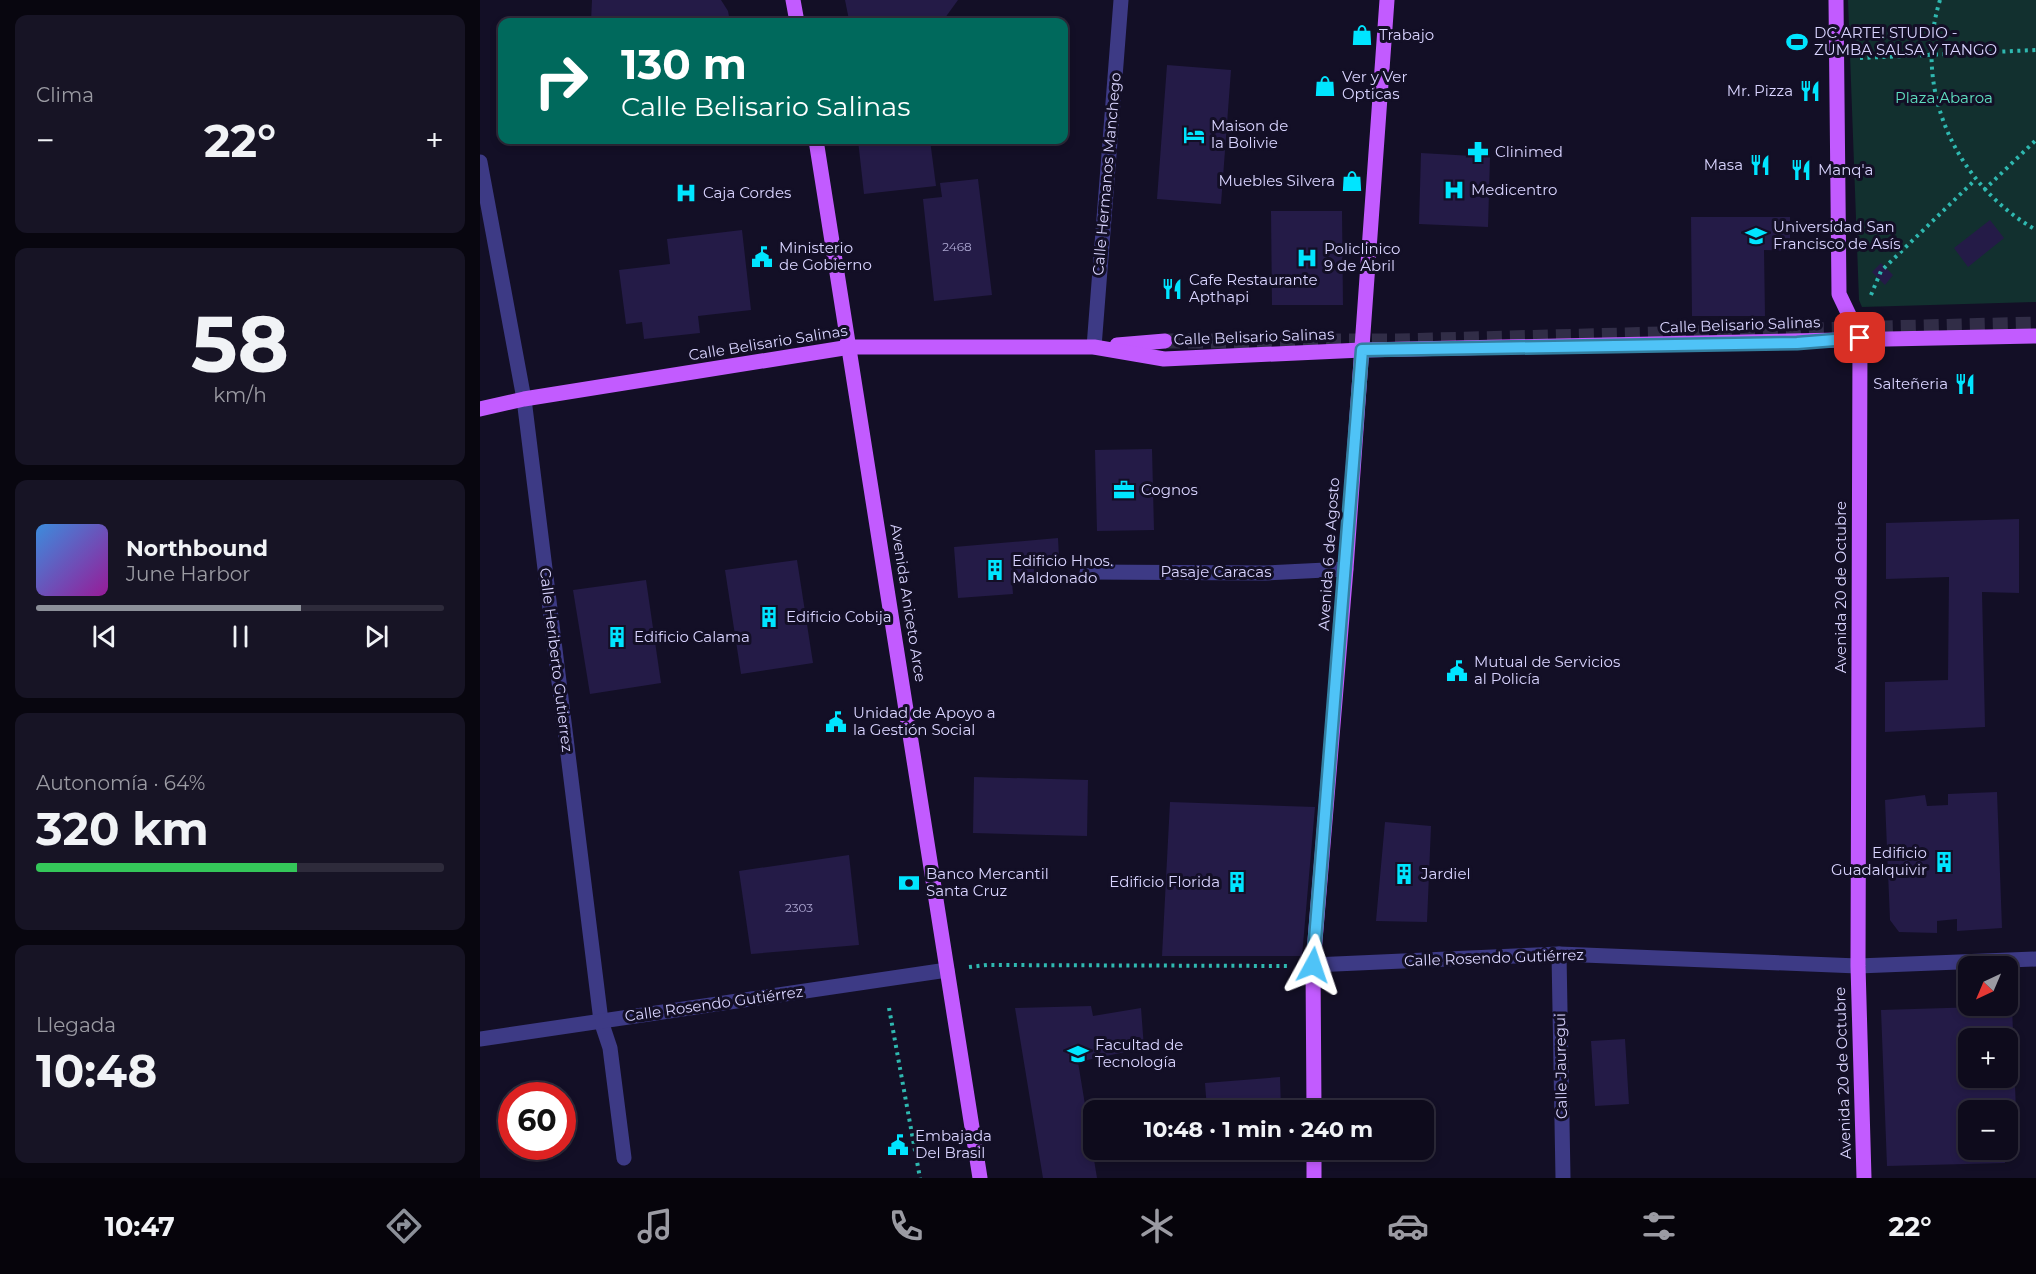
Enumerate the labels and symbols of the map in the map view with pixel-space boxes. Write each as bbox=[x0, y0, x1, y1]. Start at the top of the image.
shop icon: Trabajo bbox=[1350, 23, 1374, 47]
place label: DC ARTE! STUDIO - ZUMBA SALSA Y TANGO bbox=[1814, 23, 1997, 59]
place label: Trabajo bbox=[1379, 25, 1434, 44]
sports icon: DC ARTE! STUDIO - ZUMBA SALSA Y TANGO bbox=[1785, 30, 1809, 54]
place label: Ver y Ver Opticas bbox=[1342, 67, 1407, 103]
street label: Calle Hermanos Manchego bbox=[1088, 72, 1125, 276]
shop icon: Ver y Ver Opticas bbox=[1313, 74, 1337, 98]
restaurant icon: Mr. Pizza bbox=[1798, 79, 1822, 103]
place label: Mr. Pizza bbox=[1727, 81, 1793, 100]
park label: Plaza Abaroa bbox=[1895, 88, 1993, 107]
place label: Maison de la Bolivie bbox=[1211, 116, 1288, 152]
hotel icon: Maison de la Bolivie bbox=[1182, 123, 1206, 147]
pharmacy icon: Clinimed bbox=[1466, 140, 1490, 164]
place label: Clinimed bbox=[1495, 142, 1563, 161]
restaurant icon: Masa bbox=[1748, 153, 1772, 177]
place label: Masa bbox=[1704, 155, 1743, 174]
restaurant icon: Manq'a bbox=[1789, 158, 1813, 182]
place label: Manq'a bbox=[1818, 160, 1873, 179]
shop icon: Muebles Silvera bbox=[1340, 169, 1364, 193]
place label: Muebles Silvera bbox=[1219, 171, 1335, 190]
hospital icon: Medicentro bbox=[1442, 178, 1466, 202]
place label: Medicentro bbox=[1471, 180, 1557, 199]
hospital icon: Caja Cordes bbox=[674, 181, 698, 205]
place label: Caja Cordes bbox=[703, 183, 791, 202]
place label: Universidad San Francisco de Asís bbox=[1773, 217, 1901, 253]
school or university icon: Universidad San Francisco de Asís bbox=[1744, 224, 1768, 248]
place label: Ministerio de Gobierno bbox=[779, 238, 872, 274]
house number: 2468 bbox=[942, 239, 972, 254]
place label: Policlinico 9 de Abril bbox=[1324, 239, 1400, 275]
public building icon: Ministerio de Gobierno bbox=[750, 245, 774, 269]
hospital icon: Policlinico 9 de Abril bbox=[1295, 246, 1319, 270]
place label: Cafe Restaurante Apthapi bbox=[1189, 270, 1318, 306]
restaurant icon: Cafe Restaurante Apthapi bbox=[1160, 277, 1184, 301]
street label: Calle Belisario Salinas bbox=[1659, 312, 1821, 337]
pin bbox=[1834, 312, 1885, 363]
street label: Calle Belisario Salinas bbox=[687, 321, 849, 364]
street label: Calle Belisario Salinas bbox=[1173, 324, 1335, 349]
restaurant icon: Salteñeria bbox=[1953, 372, 1977, 396]
place label: Salteñeria bbox=[1873, 374, 1948, 393]
street label: Avenida 6 de Agosto bbox=[1314, 477, 1343, 631]
office icon: Cognos bbox=[1112, 478, 1136, 502]
place label: Cognos bbox=[1141, 480, 1198, 499]
street label: Avenida 20 de Octubre bbox=[1831, 501, 1850, 673]
street label: Avenida Aniceto Arce bbox=[887, 522, 930, 683]
place label: Edificio Hnos. Maldonado bbox=[1012, 551, 1113, 587]
building icon: Edificio Hnos. Maldonado bbox=[983, 558, 1007, 582]
street label: Pasaje Caracas bbox=[1161, 562, 1271, 581]
street label: Calle Heriberto Gutierrez bbox=[536, 567, 577, 753]
building icon: Edificio Cobija bbox=[757, 605, 781, 629]
place label: Edificio Cobija bbox=[786, 607, 892, 626]
building icon: Edificio Calama bbox=[605, 625, 629, 649]
place label: Edificio Calama bbox=[634, 627, 750, 646]
place label: Mutual de Servicios al Policía bbox=[1474, 652, 1620, 688]
public building icon: Mutual de Servicios al Policía bbox=[1445, 659, 1469, 683]
place label: Unidad de Apoyo a la Gestión Social bbox=[853, 703, 996, 739]
public building icon: Unidad de Apoyo a la Gestión Social bbox=[824, 710, 848, 734]
place label: Edificio Guadalquivir bbox=[1831, 843, 1927, 879]
building icon: Edificio Guadalquivir bbox=[1932, 850, 1956, 874]
building icon: Jardiel bbox=[1392, 862, 1416, 886]
place label: Banco Mercantil Santa Cruz bbox=[926, 864, 1049, 900]
place label: Jardiel bbox=[1420, 864, 1471, 883]
building icon: Edificio Florida bbox=[1225, 870, 1249, 894]
bank icon: Banco Mercantil Santa Cruz bbox=[897, 871, 921, 895]
place label: Edificio Florida bbox=[1109, 872, 1220, 891]
house number: 2303 bbox=[785, 900, 813, 915]
position arrow bbox=[1281, 933, 1345, 997]
street label: Calle Rosendo Gutiérrez bbox=[1404, 945, 1585, 970]
north arrow bbox=[1958, 956, 2018, 1016]
street label: Calle Rosendo Gutiérrez bbox=[624, 982, 805, 1025]
street label: Avenida 20 de Octubre bbox=[1830, 987, 1855, 1159]
street label: Calle Jauregui bbox=[1550, 1013, 1571, 1119]
place label: Facultad de Tecnología bbox=[1095, 1035, 1183, 1071]
school or university icon: Facultad de Tecnología bbox=[1066, 1042, 1090, 1066]
speed limit sign: 60 bbox=[498, 1082, 576, 1160]
place label: Embajada Del Brasil bbox=[915, 1126, 992, 1162]
public building icon: Embajada Del Brasil bbox=[886, 1133, 910, 1157]

